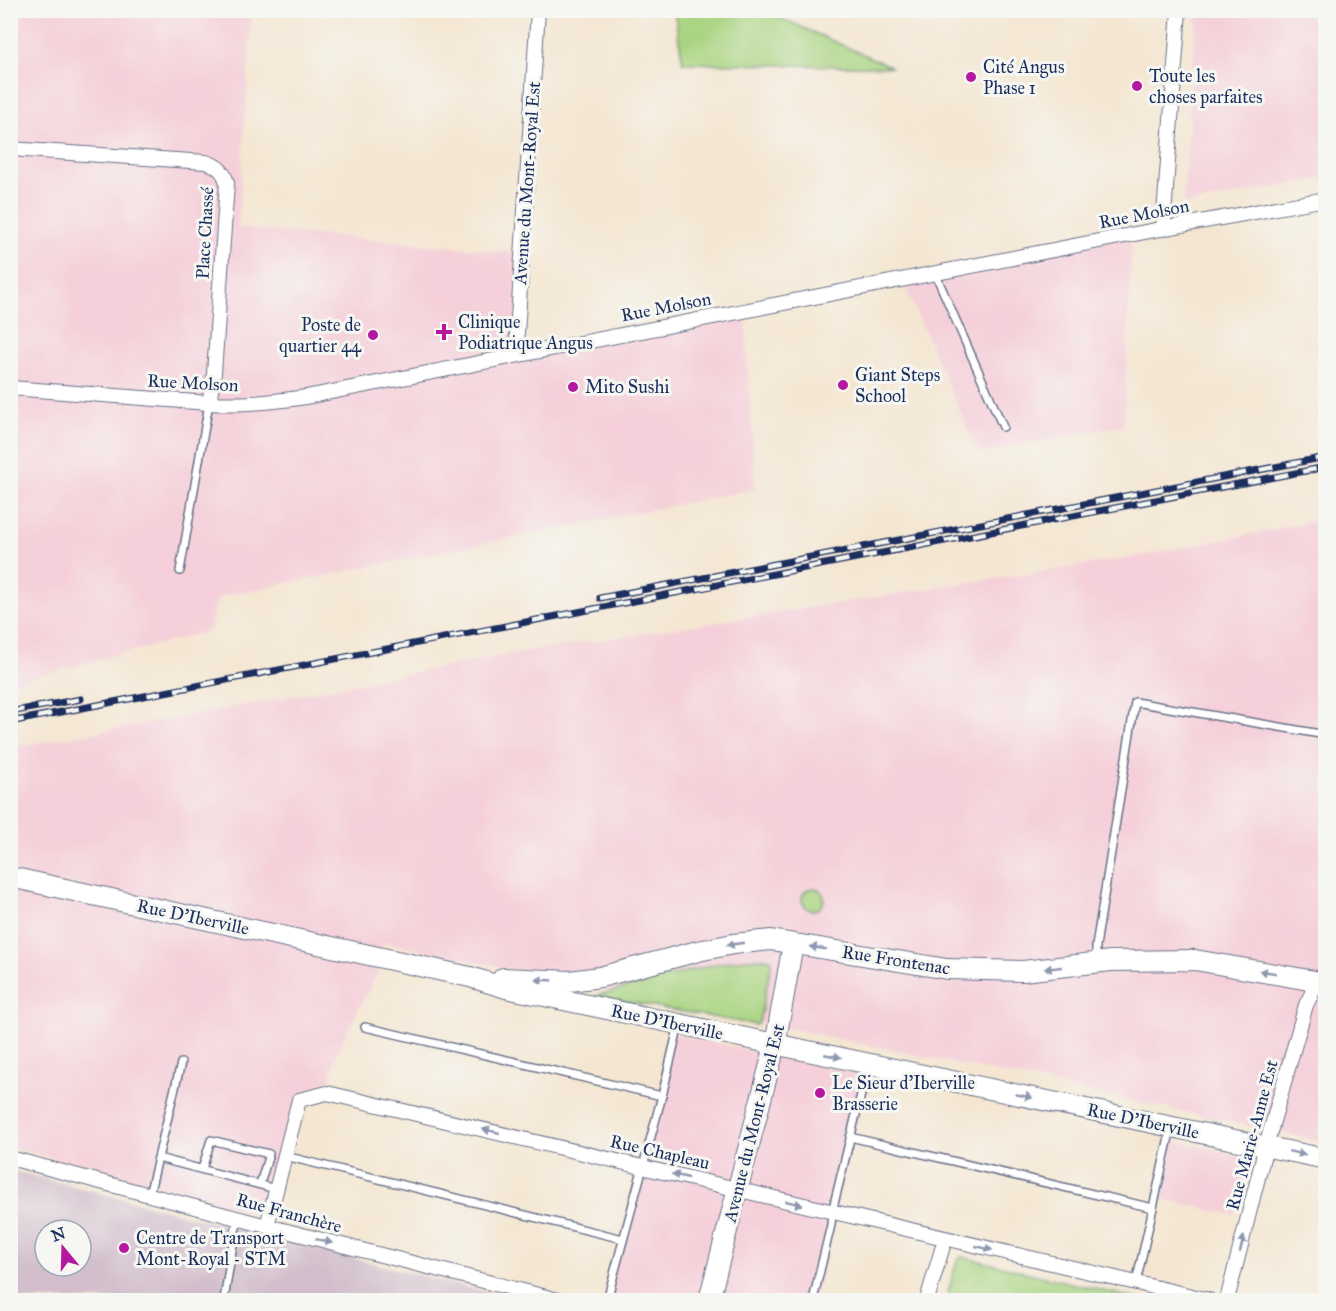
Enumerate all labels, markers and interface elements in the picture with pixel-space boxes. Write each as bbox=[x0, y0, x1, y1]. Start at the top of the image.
place label: Cité Angus Phase 1 bbox=[983, 56, 1064, 99]
place label: Toute les choses parfaites bbox=[1149, 65, 1263, 108]
marker: Cité Angus Phase 1 bbox=[964, 70, 978, 84]
marker: Toute les choses parfaites bbox=[1130, 79, 1144, 93]
street label: Avenue du Mont-Royal Est bbox=[509, 80, 545, 286]
street label: Place Chassé bbox=[192, 186, 218, 280]
street label: Rue Molson bbox=[1097, 194, 1191, 234]
street label: Rue Molson bbox=[619, 287, 713, 327]
place label: Clinique Podiatrique Angus bbox=[458, 311, 593, 355]
place label: Poste de quartier 44 bbox=[279, 314, 362, 358]
marker: Clinique Podiatrique Angus bbox=[435, 323, 453, 341]
marker: Poste de quartier 44 bbox=[366, 328, 380, 342]
place label: Giant Steps School bbox=[855, 364, 940, 407]
street label: Rue Molson bbox=[147, 370, 239, 396]
place label: Mito Sushi bbox=[585, 376, 669, 398]
marker: Giant Steps School bbox=[836, 378, 850, 392]
marker: Mito Sushi bbox=[566, 380, 580, 394]
street label: Rue D'Iberville bbox=[135, 894, 251, 940]
one-way arrow bbox=[725, 940, 744, 949]
street label: Rue Frontenac bbox=[840, 941, 952, 979]
one-way arrow bbox=[809, 943, 828, 952]
one-way arrow bbox=[1044, 963, 1063, 973]
one-way arrow bbox=[1258, 968, 1277, 977]
one-way arrow bbox=[535, 975, 554, 985]
street label: Rue D'Iberville bbox=[609, 999, 725, 1045]
street label: Avenue du Mont-Royal Est bbox=[718, 1021, 789, 1225]
one-way arrow bbox=[823, 1052, 842, 1061]
street label: Rue Marie-Anne Est bbox=[1221, 1057, 1283, 1213]
place label: Le Sieur d'Iberville Brasserie bbox=[832, 1072, 975, 1115]
marker: Le Sieur d'Iberville Brasserie bbox=[813, 1086, 827, 1100]
one-way arrow bbox=[1014, 1091, 1033, 1101]
street label: Rue D'Iberville bbox=[1085, 1098, 1201, 1144]
one-way arrow bbox=[481, 1126, 500, 1136]
street label: Rue Chapleau bbox=[608, 1130, 712, 1174]
one-way arrow bbox=[1287, 1149, 1306, 1158]
one-way arrow bbox=[671, 1170, 690, 1180]
street label: Rue Franchère bbox=[234, 1188, 344, 1238]
one-way arrow bbox=[785, 1198, 803, 1208]
north arrow bbox=[33, 1218, 93, 1278]
text: N bbox=[49, 1223, 68, 1245]
place label: Centre de Transport Mont-Royal - STM bbox=[136, 1227, 286, 1270]
one-way arrow bbox=[1237, 1235, 1247, 1253]
one-way arrow bbox=[315, 1236, 333, 1246]
marker: Centre de Transport Mont-Royal - STM bbox=[117, 1241, 131, 1255]
one-way arrow bbox=[975, 1244, 994, 1253]

